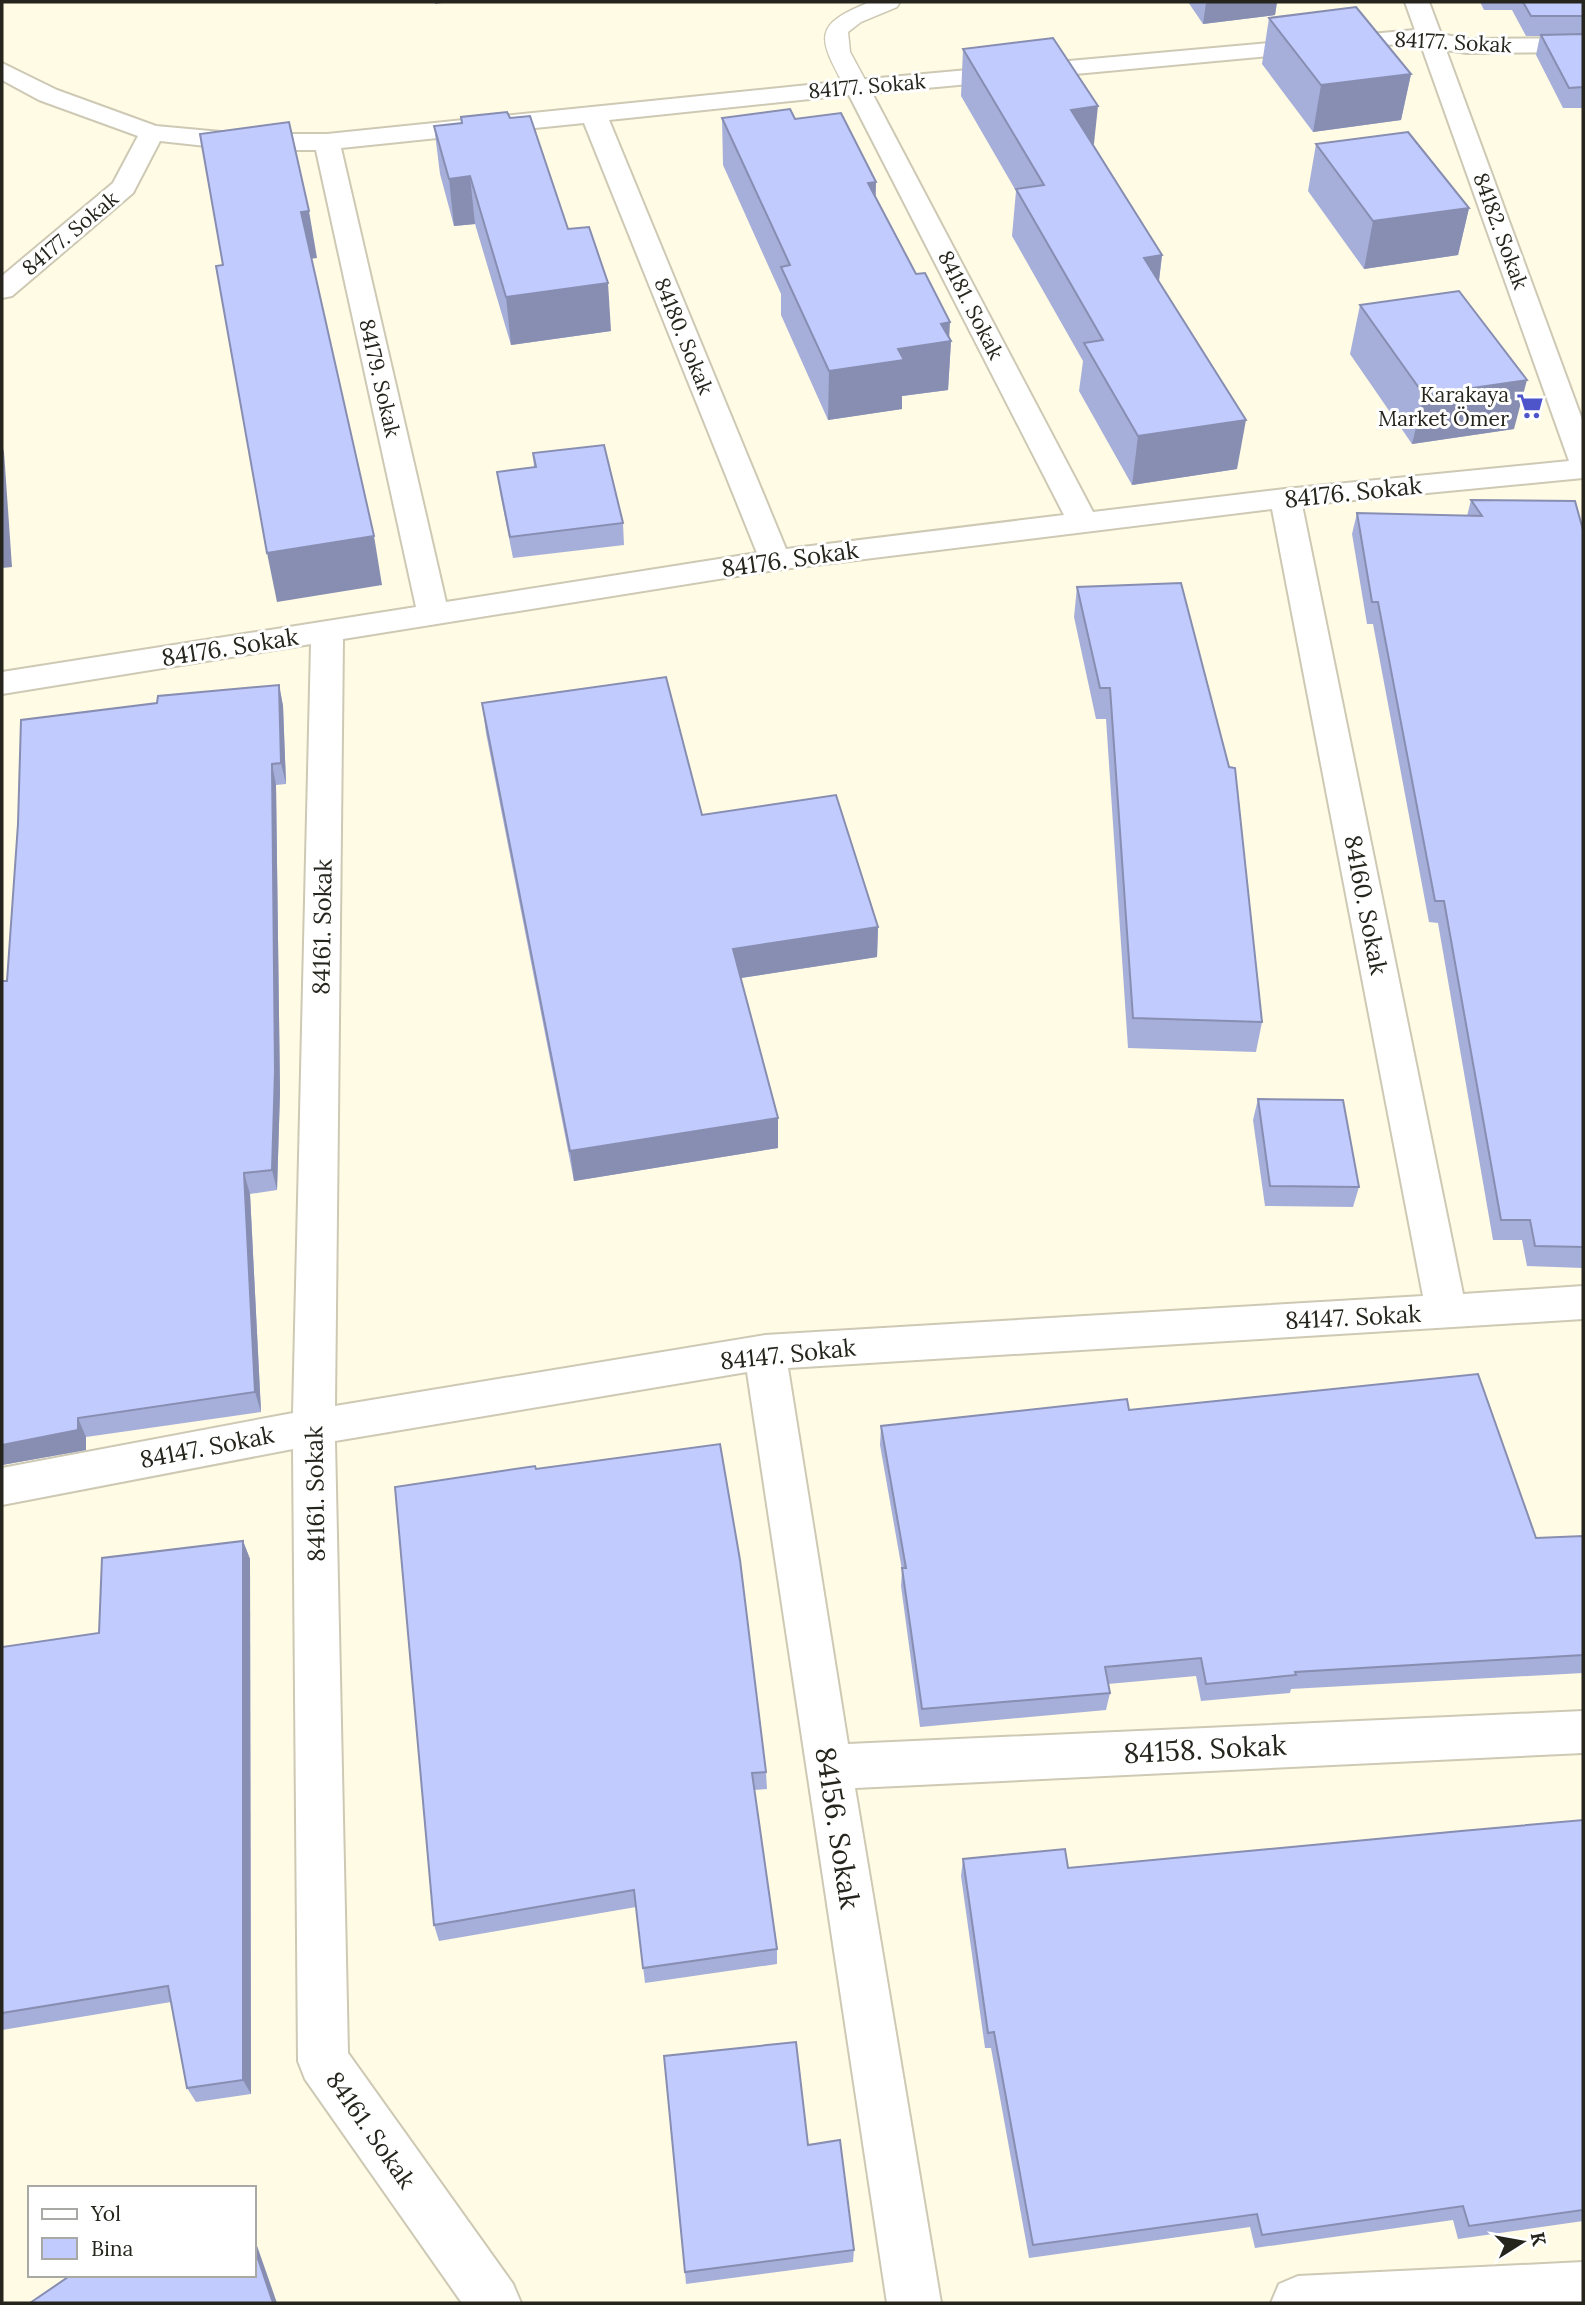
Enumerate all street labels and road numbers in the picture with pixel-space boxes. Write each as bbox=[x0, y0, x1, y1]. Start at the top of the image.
street label: 84177. Sokak bbox=[1394, 25, 1513, 59]
street label: 84177. Sokak bbox=[807, 67, 927, 105]
street label: 84182. Sokak bbox=[1467, 169, 1535, 294]
street label: 84177. Sokak bbox=[16, 184, 124, 281]
street label: 84181. Sokak bbox=[932, 246, 1010, 365]
street label: 84180. Sokak bbox=[648, 274, 720, 399]
street label: 84179. Sokak bbox=[353, 316, 407, 440]
street label: 84176. Sokak bbox=[1283, 469, 1423, 515]
street label: 84176. Sokak bbox=[719, 534, 861, 584]
street label: 84176. Sokak bbox=[159, 621, 301, 673]
street label: 84160. Sokak bbox=[1337, 833, 1395, 978]
street label: 84161. Sokak bbox=[305, 859, 339, 995]
street label: 84147. Sokak bbox=[1284, 1298, 1422, 1336]
street label: 84147. Sokak bbox=[719, 1331, 857, 1377]
street label: 84147. Sokak bbox=[137, 1419, 277, 1475]
street label: 84161. Sokak bbox=[298, 1426, 332, 1562]
street label: 84158. Sokak bbox=[1123, 1727, 1287, 1771]
street label: 84156. Sokak bbox=[807, 1744, 869, 1912]
street label: 84161. Sokak bbox=[319, 2065, 423, 2195]

